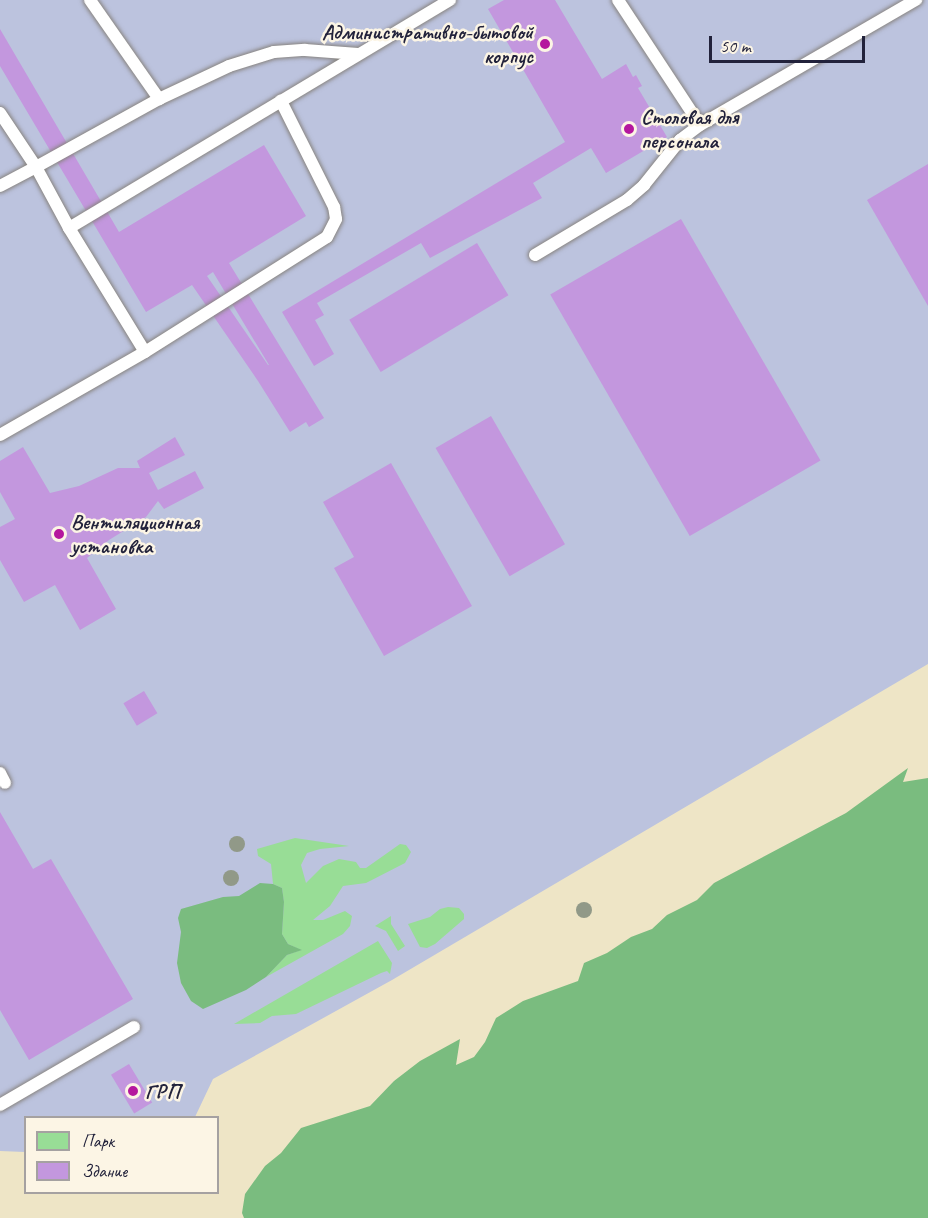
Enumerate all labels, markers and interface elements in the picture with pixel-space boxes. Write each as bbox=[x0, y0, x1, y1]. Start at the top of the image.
place label: Административно-бытовой корпус bbox=[322, 19, 533, 69]
scale bar bbox=[712, 24, 868, 62]
text: 50 m bbox=[720, 35, 751, 57]
marker: Административно-бытовой корпус bbox=[538, 37, 552, 51]
place label: Столовая для персонала bbox=[641, 104, 739, 154]
marker: Столовая для персонала bbox=[622, 122, 636, 136]
place label: Вентиляционная установка bbox=[71, 509, 199, 559]
marker: Вентиляционная установка bbox=[52, 527, 66, 541]
place label: ГРП bbox=[145, 1078, 180, 1104]
marker: ГРП bbox=[126, 1084, 140, 1098]
legend bbox=[24, 1116, 219, 1194]
text: Парк bbox=[82, 1130, 114, 1152]
text: Здание bbox=[82, 1160, 127, 1182]

